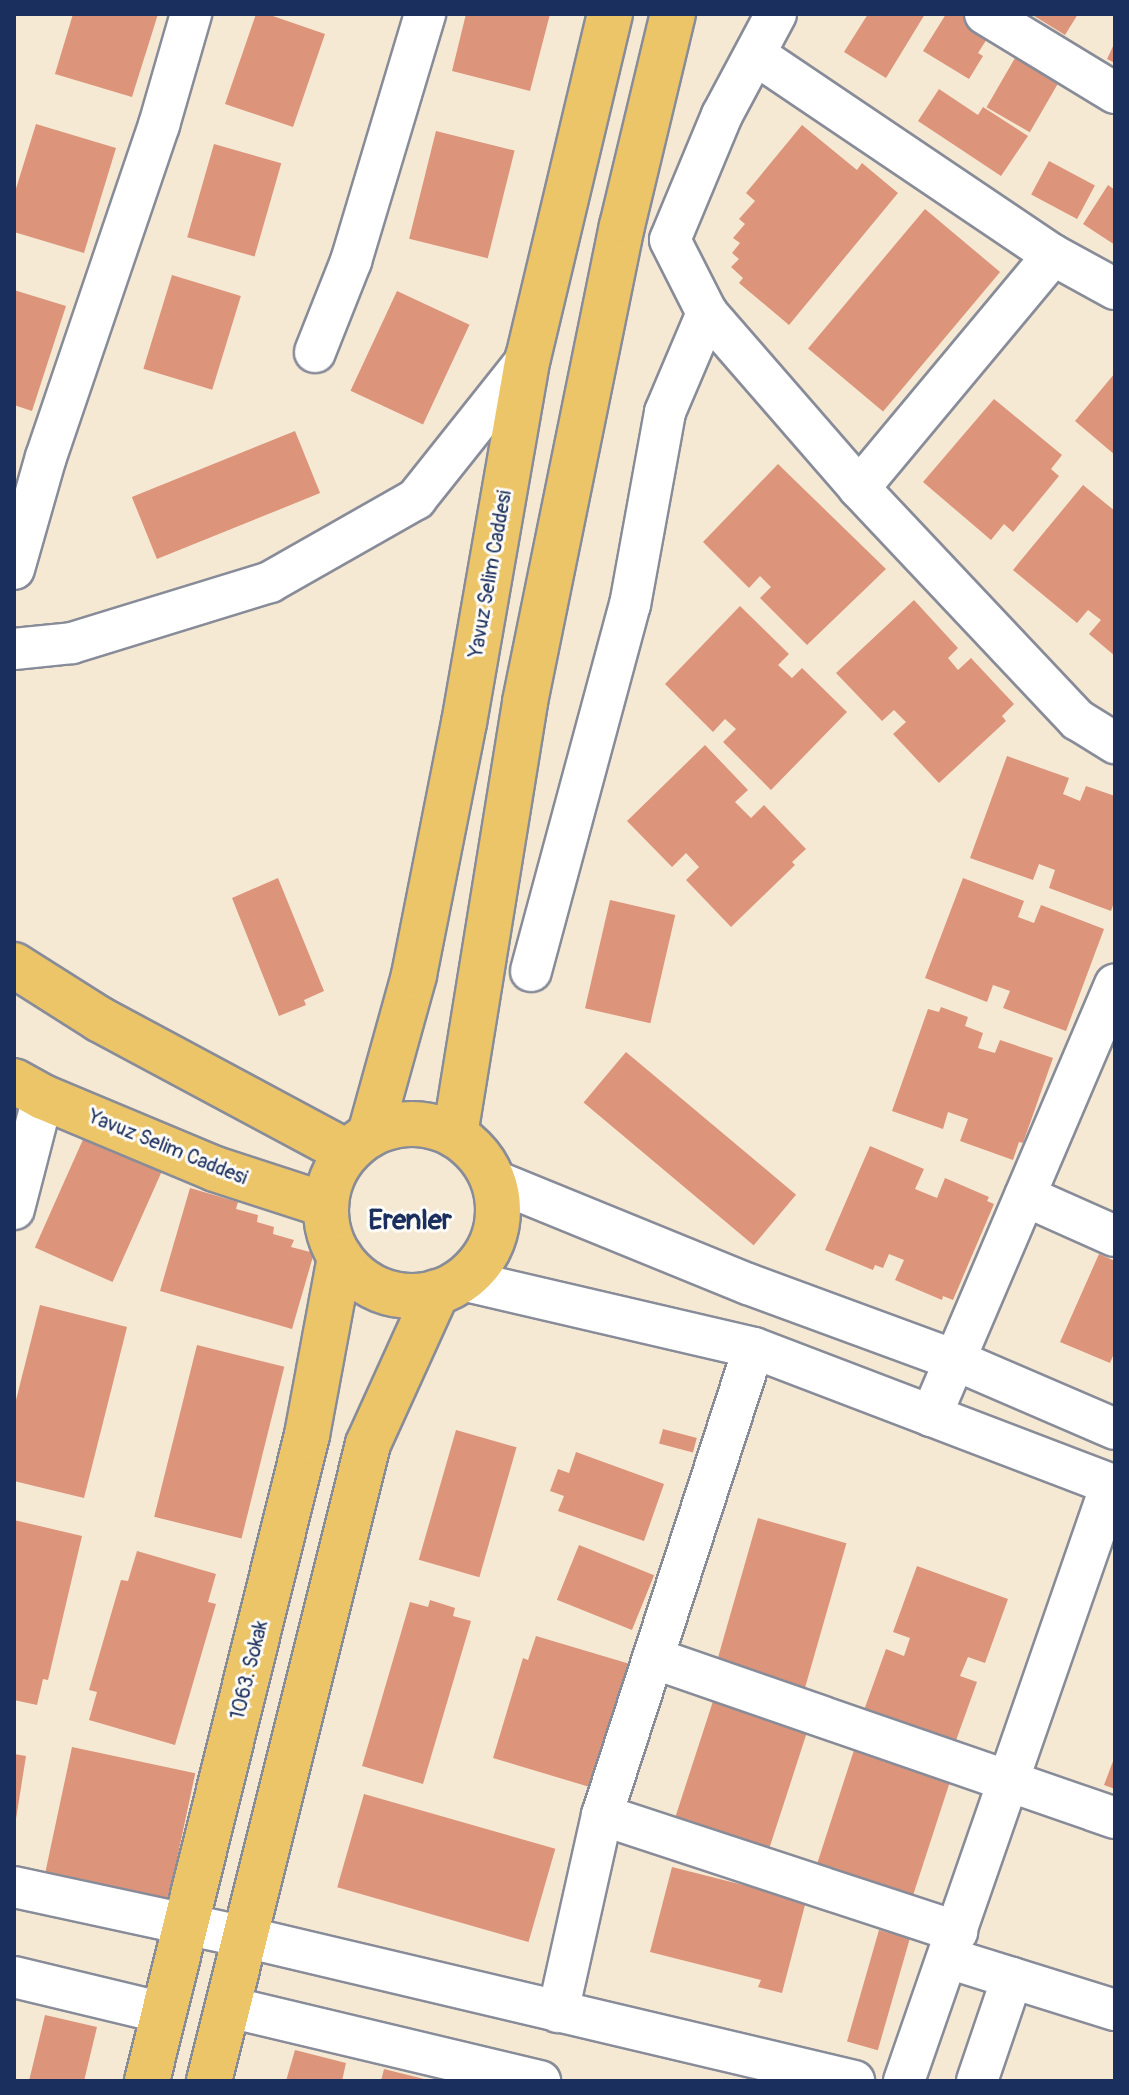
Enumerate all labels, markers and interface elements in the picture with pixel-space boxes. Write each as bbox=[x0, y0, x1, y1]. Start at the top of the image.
street label: Yavuz Selim Caddesi bbox=[463, 489, 517, 659]
street label: Yavuz Selim Caddesi bbox=[85, 1104, 251, 1190]
district label: Erenler bbox=[368, 1204, 452, 1238]
street label: 1063. Sokak bbox=[225, 1618, 273, 1722]

